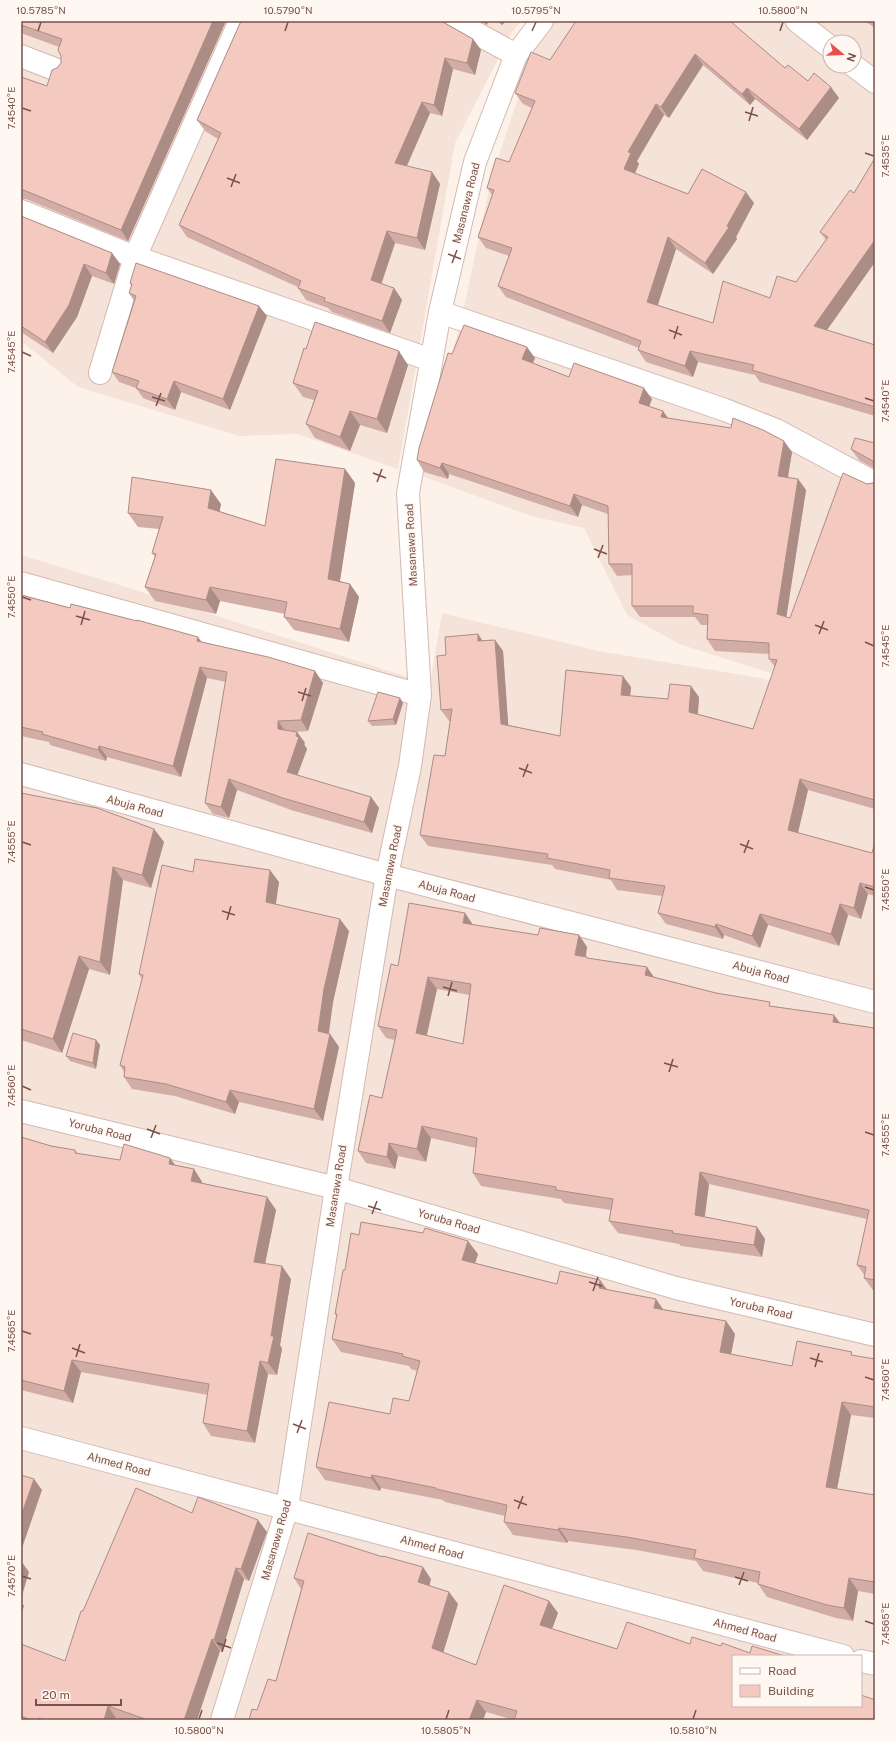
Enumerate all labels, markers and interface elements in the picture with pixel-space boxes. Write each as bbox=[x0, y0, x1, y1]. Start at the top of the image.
text: 10.5785°N bbox=[16, 4, 66, 16]
text: 10.5790°N bbox=[263, 4, 313, 16]
text: 10.5795°N bbox=[511, 4, 561, 16]
text: 10.5800°N bbox=[758, 4, 808, 16]
north arrow bbox=[822, 34, 862, 74]
text: N bbox=[844, 51, 859, 63]
text: 7.4540°E bbox=[5, 87, 17, 129]
text: 7.4535°E bbox=[879, 134, 891, 178]
street label: Masanawa Road bbox=[450, 161, 482, 245]
text: 7.4545°E bbox=[5, 330, 17, 374]
text: 7.4540°E bbox=[879, 380, 891, 422]
street label: Masanawa Road bbox=[403, 503, 419, 587]
text: 7.4550°E bbox=[5, 576, 17, 618]
text: 7.4545°E bbox=[879, 624, 891, 668]
street label: Abuja Road bbox=[105, 793, 165, 819]
text: 7.4555°E bbox=[5, 820, 17, 864]
street label: Masanawa Road bbox=[376, 824, 404, 908]
text: 7.4550°E bbox=[879, 869, 891, 911]
street label: Abuja Road bbox=[417, 878, 477, 904]
street label: Abuja Road bbox=[731, 959, 791, 985]
text: 7.4560°E bbox=[5, 1065, 17, 1107]
text: 7.4555°E bbox=[879, 1113, 891, 1157]
street label: Yoruba Road bbox=[67, 1116, 133, 1144]
street label: Masanawa Road bbox=[324, 1144, 348, 1228]
street label: Yoruba Road bbox=[416, 1206, 482, 1236]
street label: Yoruba Road bbox=[728, 1295, 794, 1321]
text: 7.4565°E bbox=[5, 1309, 17, 1353]
text: 7.4560°E bbox=[879, 1359, 891, 1401]
street label: Ahmed Road bbox=[86, 1450, 152, 1478]
street label: Masanawa Road bbox=[259, 1499, 293, 1581]
street label: Ahmed Road bbox=[399, 1533, 465, 1561]
text: 7.4570°E bbox=[5, 1555, 17, 1597]
text: 7.4565°E bbox=[879, 1602, 891, 1646]
street label: Ahmed Road bbox=[712, 1616, 778, 1644]
legend bbox=[732, 1655, 862, 1707]
text: Road bbox=[768, 1664, 796, 1678]
scale bar bbox=[36, 1681, 121, 1707]
text: Building bbox=[768, 1684, 814, 1698]
text: 20 m bbox=[42, 1688, 70, 1702]
text: 10.5800°N bbox=[174, 1724, 224, 1736]
text: 10.5805°N bbox=[421, 1724, 471, 1736]
text: 10.5810°N bbox=[669, 1724, 717, 1736]

